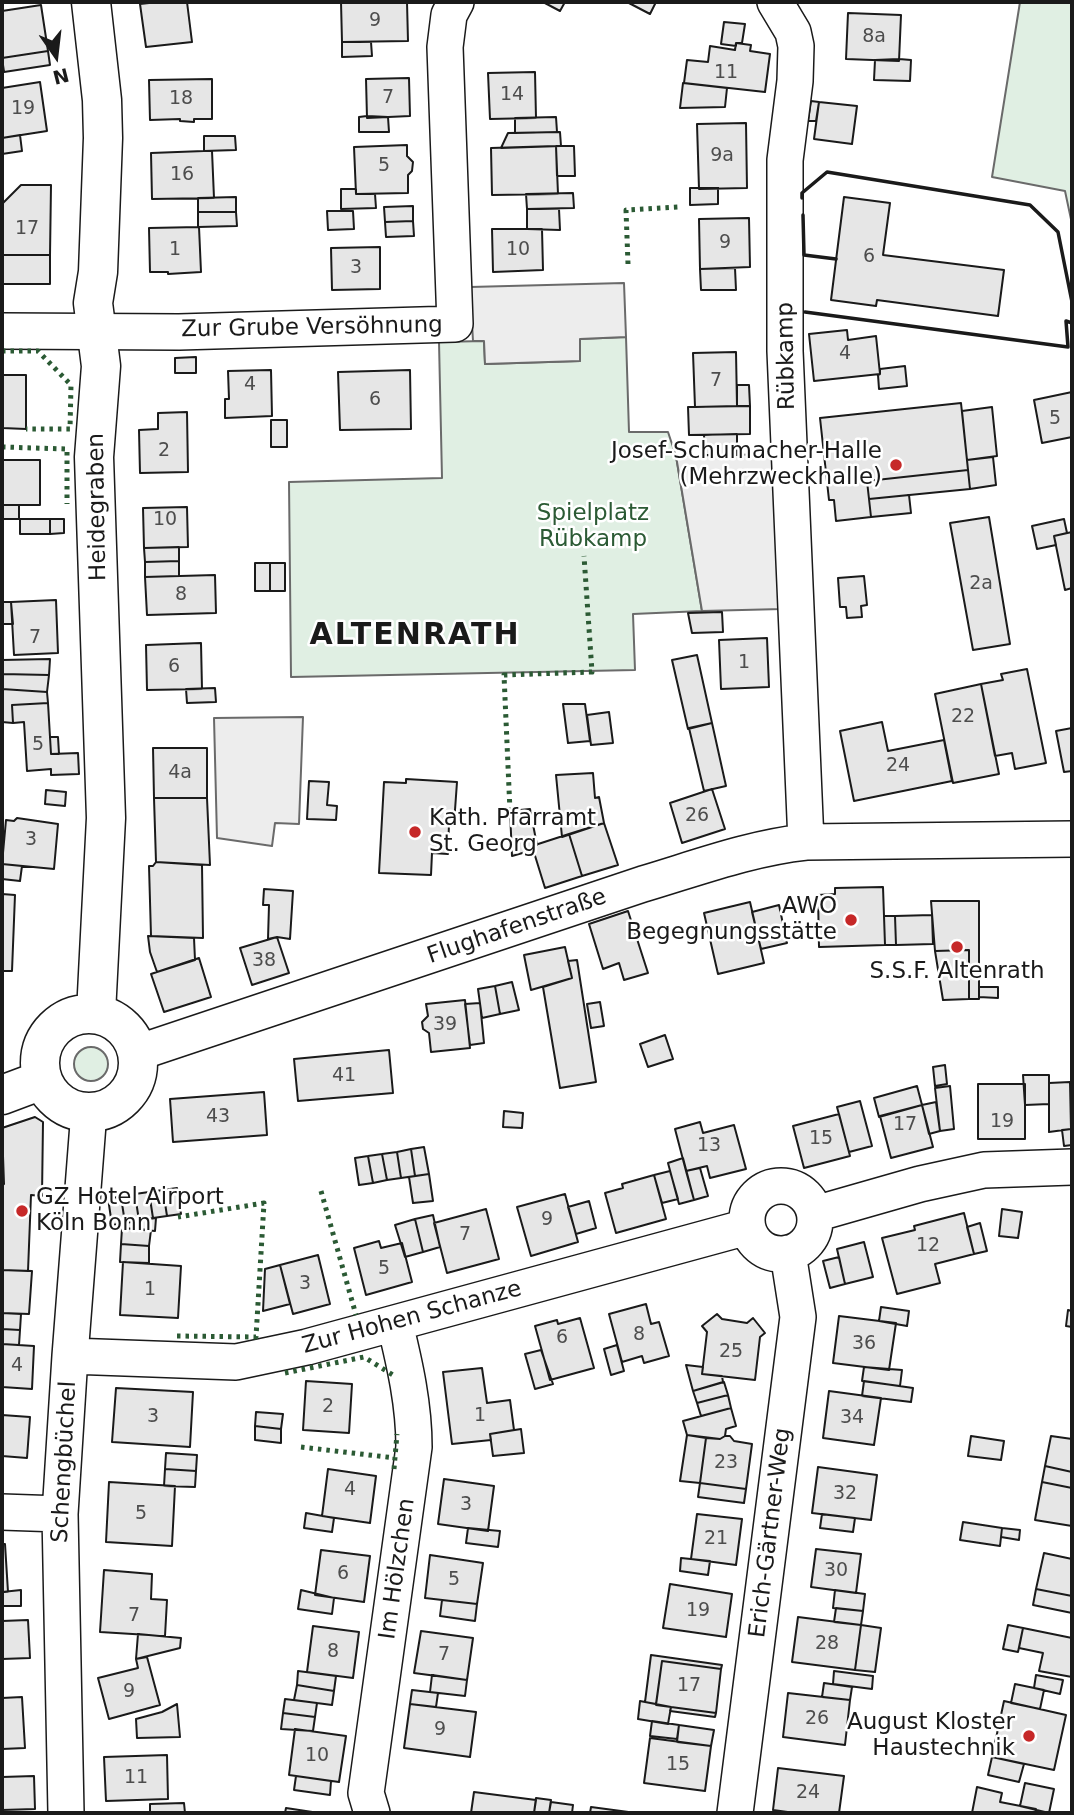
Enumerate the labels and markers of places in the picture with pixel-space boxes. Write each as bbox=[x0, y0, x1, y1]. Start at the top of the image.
place label: Josef-Schumacher-Halle (Mehrzweckhalle) bbox=[611, 438, 882, 492]
marker: Josef-Schumacher-Halle (Mehrzweckhalle) bbox=[888, 457, 904, 473]
place label: Kath. Pfarramt St. Georg bbox=[429, 805, 596, 859]
marker: Kath. Pfarramt St. Georg bbox=[407, 824, 423, 840]
place label: AWO Begegnungsstätte bbox=[626, 893, 837, 947]
marker: AWO Begegnungsstätte bbox=[843, 912, 859, 928]
marker: S.S.F. Altenrath bbox=[949, 939, 965, 955]
place label: S.S.F. Altenrath bbox=[870, 958, 1044, 986]
place label: GZ Hotel Airport Köln Bonn bbox=[36, 1184, 224, 1238]
marker: GZ Hotel Airport Köln Bonn bbox=[14, 1203, 30, 1219]
place label: August Kloster Haustechnik bbox=[847, 1709, 1015, 1763]
marker: August Kloster Haustechnik bbox=[1021, 1728, 1037, 1744]

